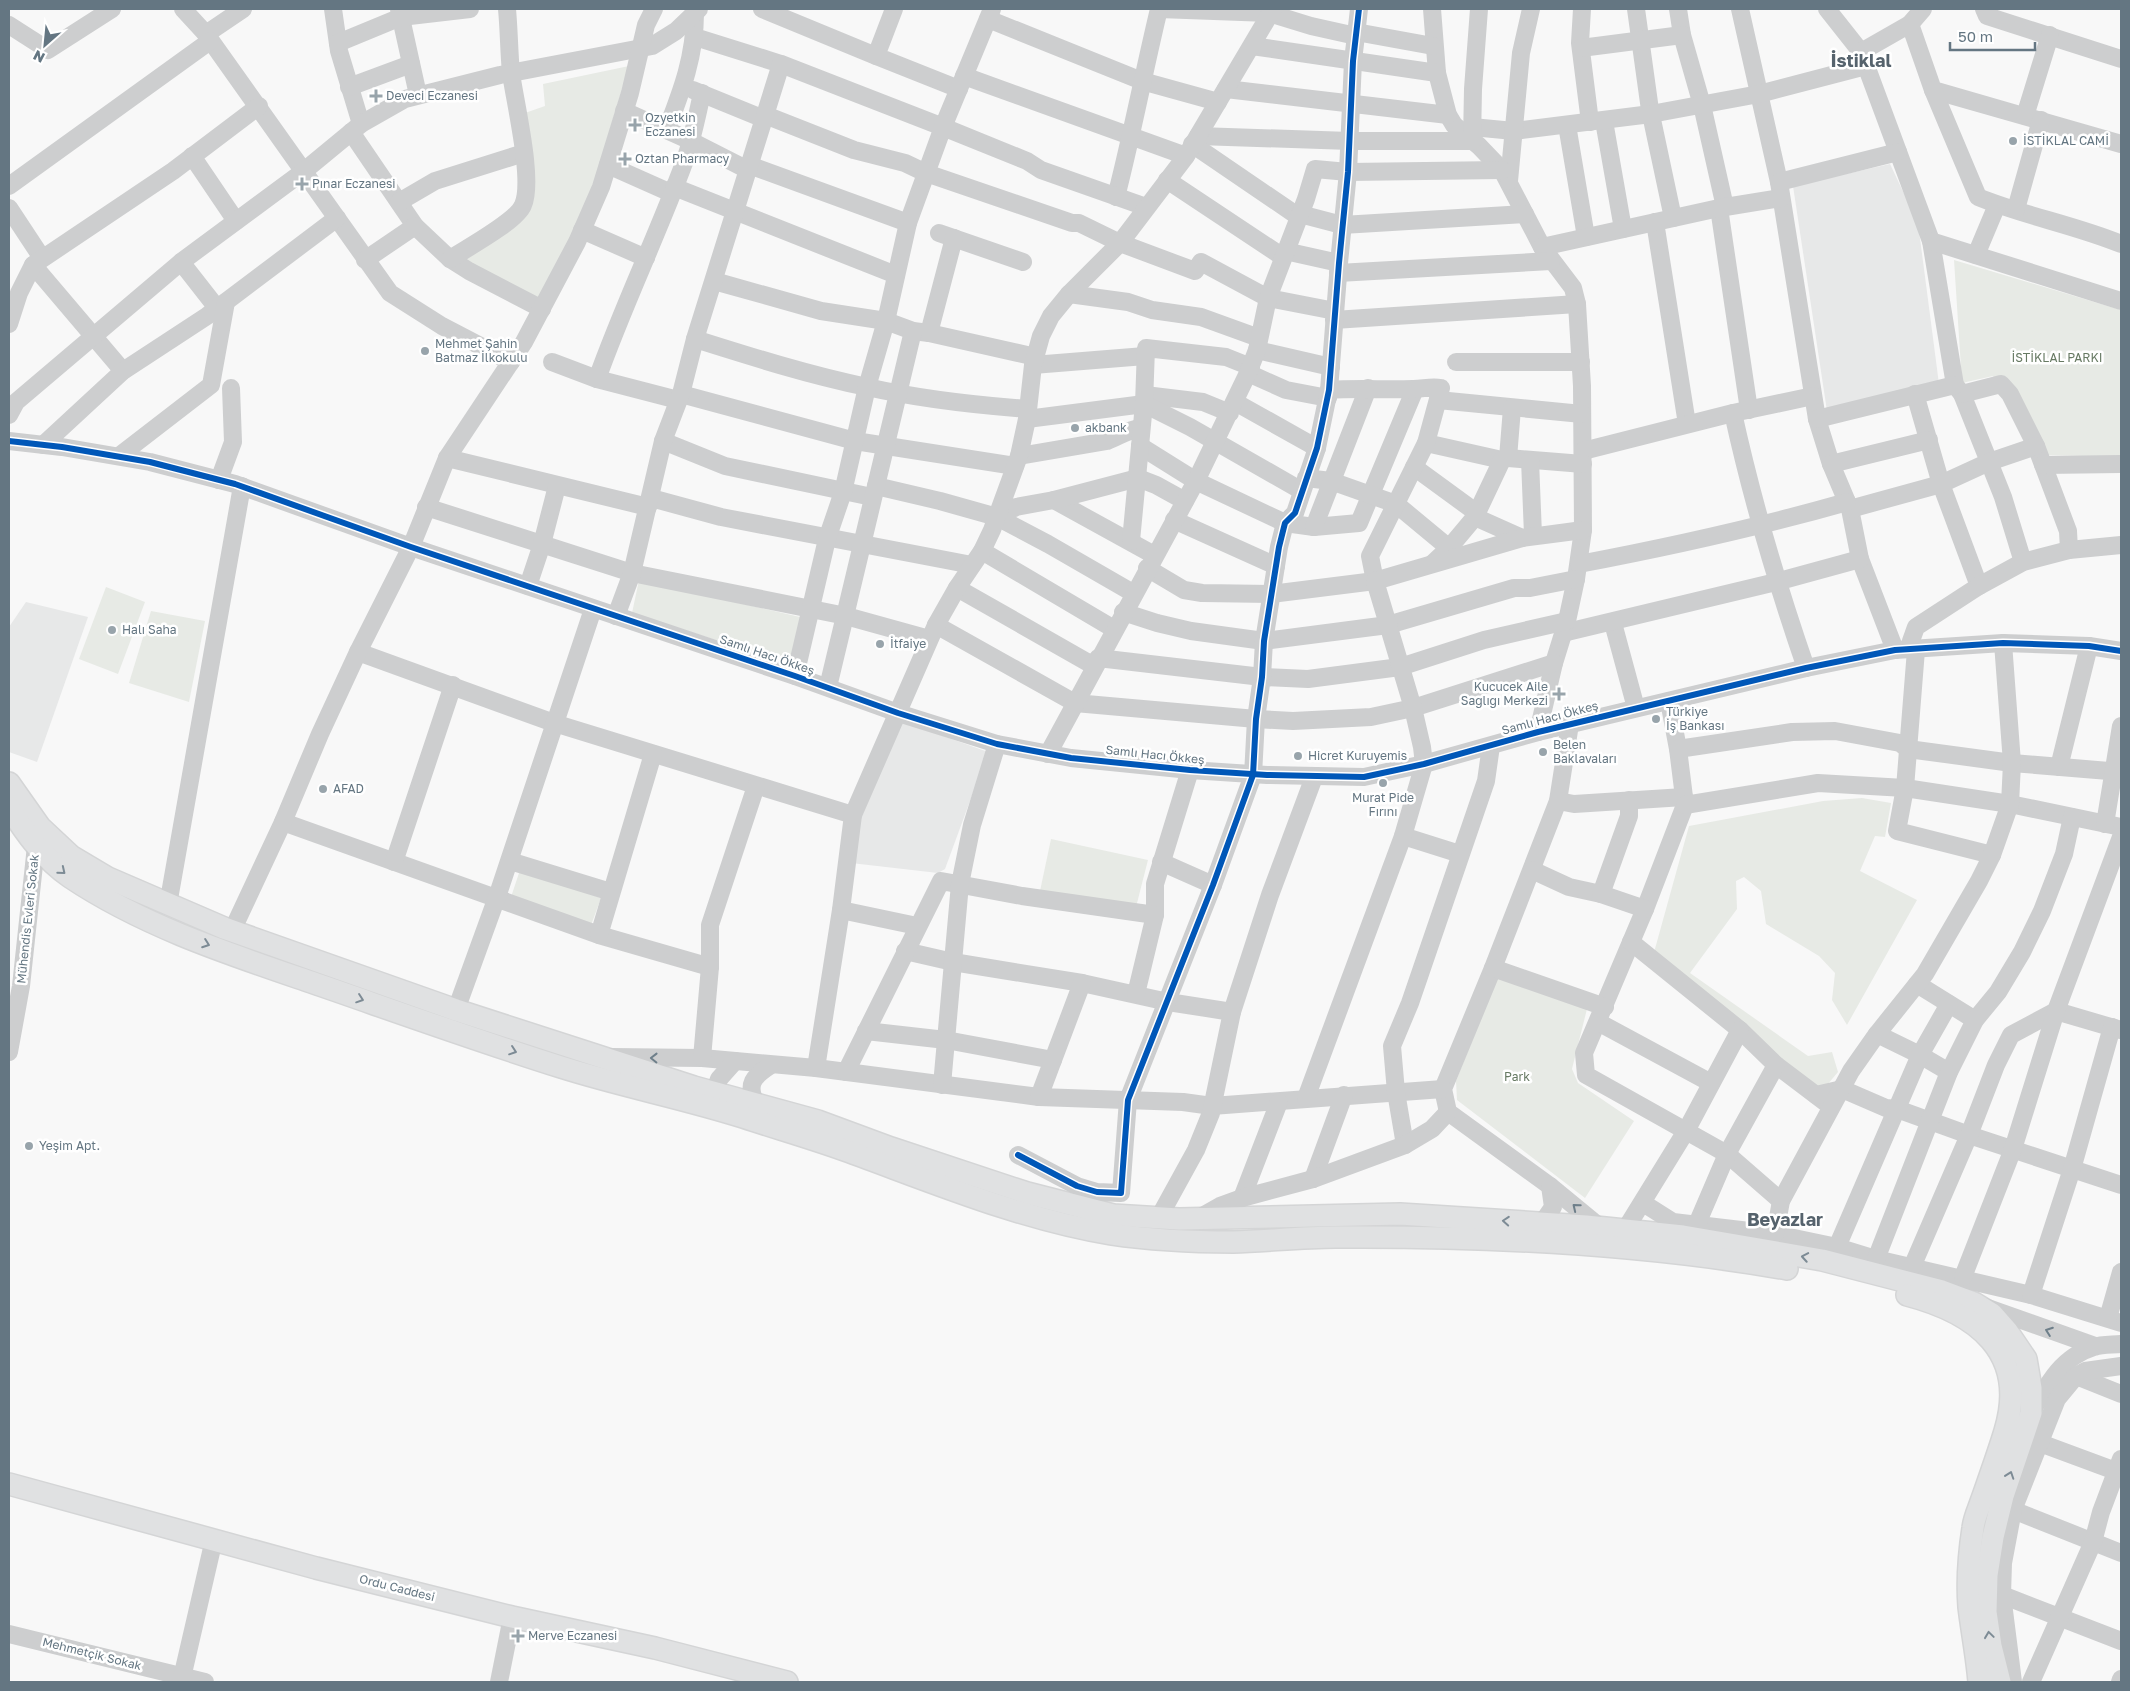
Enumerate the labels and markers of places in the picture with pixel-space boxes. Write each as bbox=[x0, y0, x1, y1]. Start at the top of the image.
place label: Deveci Eczanesi bbox=[386, 88, 478, 103]
marker: Deveci Eczanesi bbox=[370, 90, 382, 102]
place label: Ozyetkin Eczanesi bbox=[645, 110, 696, 139]
marker: Ozyetkin Eczanesi bbox=[629, 119, 641, 131]
place label: İSTİKLAL CAMİ bbox=[2023, 133, 2109, 148]
marker: İSTİKLAL CAMİ bbox=[2007, 135, 2019, 147]
place label: Oztan Pharmacy bbox=[635, 151, 729, 166]
marker: Oztan Pharmacy bbox=[619, 153, 631, 165]
place label: Pınar Eczanesi bbox=[312, 176, 395, 191]
marker: Pınar Eczanesi bbox=[296, 178, 308, 190]
place label: Mehmet Şahin Batmaz İlkokulu bbox=[435, 336, 528, 365]
marker: Mehmet Şahin Batmaz İlkokulu bbox=[419, 345, 431, 357]
place label: akbank bbox=[1085, 420, 1127, 435]
marker: akbank bbox=[1069, 422, 1081, 434]
place label: Halı Saha bbox=[122, 622, 177, 637]
marker: Halı Saha bbox=[106, 624, 118, 636]
place label: İtfaiye bbox=[890, 636, 926, 651]
marker: İtfaiye bbox=[874, 638, 886, 650]
place label: Kucucek Aile Saglıgı Merkezi bbox=[1461, 679, 1548, 708]
marker: Kucucek Aile Saglıgı Merkezi bbox=[1552, 687, 1566, 701]
place label: Türkiye İş Bankası bbox=[1666, 704, 1724, 733]
marker: Türkiye İş Bankası bbox=[1650, 713, 1662, 725]
place label: Belen Baklavaları bbox=[1553, 737, 1617, 766]
marker: Belen Baklavaları bbox=[1537, 746, 1549, 758]
place label: Hicret Kuruyemis bbox=[1308, 748, 1407, 763]
marker: Hicret Kuruyemis bbox=[1292, 750, 1304, 762]
marker: Murat Pide Fırını bbox=[1377, 777, 1389, 789]
place label: AFAD bbox=[333, 781, 364, 796]
marker: AFAD bbox=[317, 783, 329, 795]
place label: Murat Pide Fırını bbox=[1352, 790, 1414, 819]
place label: Yeşim Apt. bbox=[39, 1138, 100, 1153]
marker: Yeşim Apt. bbox=[23, 1140, 35, 1152]
place label: Merve Eczanesi bbox=[528, 1628, 617, 1643]
marker: Merve Eczanesi bbox=[512, 1630, 524, 1642]

